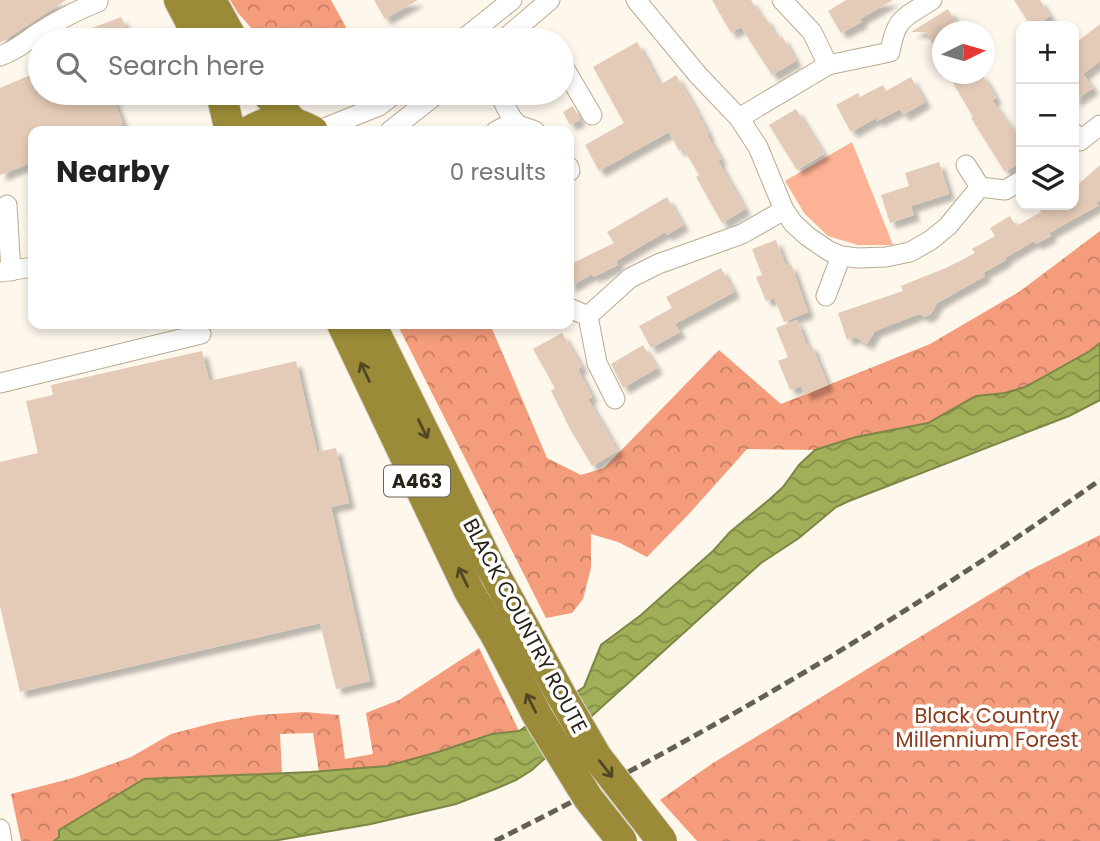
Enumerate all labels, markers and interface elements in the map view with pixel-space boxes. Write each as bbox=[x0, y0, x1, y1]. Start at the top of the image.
north arrow bbox=[932, 21, 995, 84]
map controls bbox=[1016, 21, 1079, 210]
button: + bbox=[1016, 21, 1079, 84]
search box bbox=[28, 28, 574, 105]
icon: search bbox=[52, 48, 90, 86]
text: Search here bbox=[108, 48, 265, 84]
button: − bbox=[1016, 84, 1079, 147]
button: layers bbox=[1016, 147, 1079, 210]
text: Nearby bbox=[56, 150, 170, 193]
text: 0 results bbox=[450, 156, 546, 188]
one-way arrow bbox=[357, 362, 371, 383]
one-way arrow bbox=[416, 418, 430, 439]
road number: A463 bbox=[384, 466, 450, 496]
street label: BLACK COUNTRY ROUTE bbox=[456, 513, 595, 738]
one-way arrow bbox=[455, 567, 469, 588]
one-way arrow bbox=[523, 693, 537, 714]
park label: Black Country Millennium Forest bbox=[896, 701, 1078, 754]
one-way arrow bbox=[599, 759, 614, 778]

